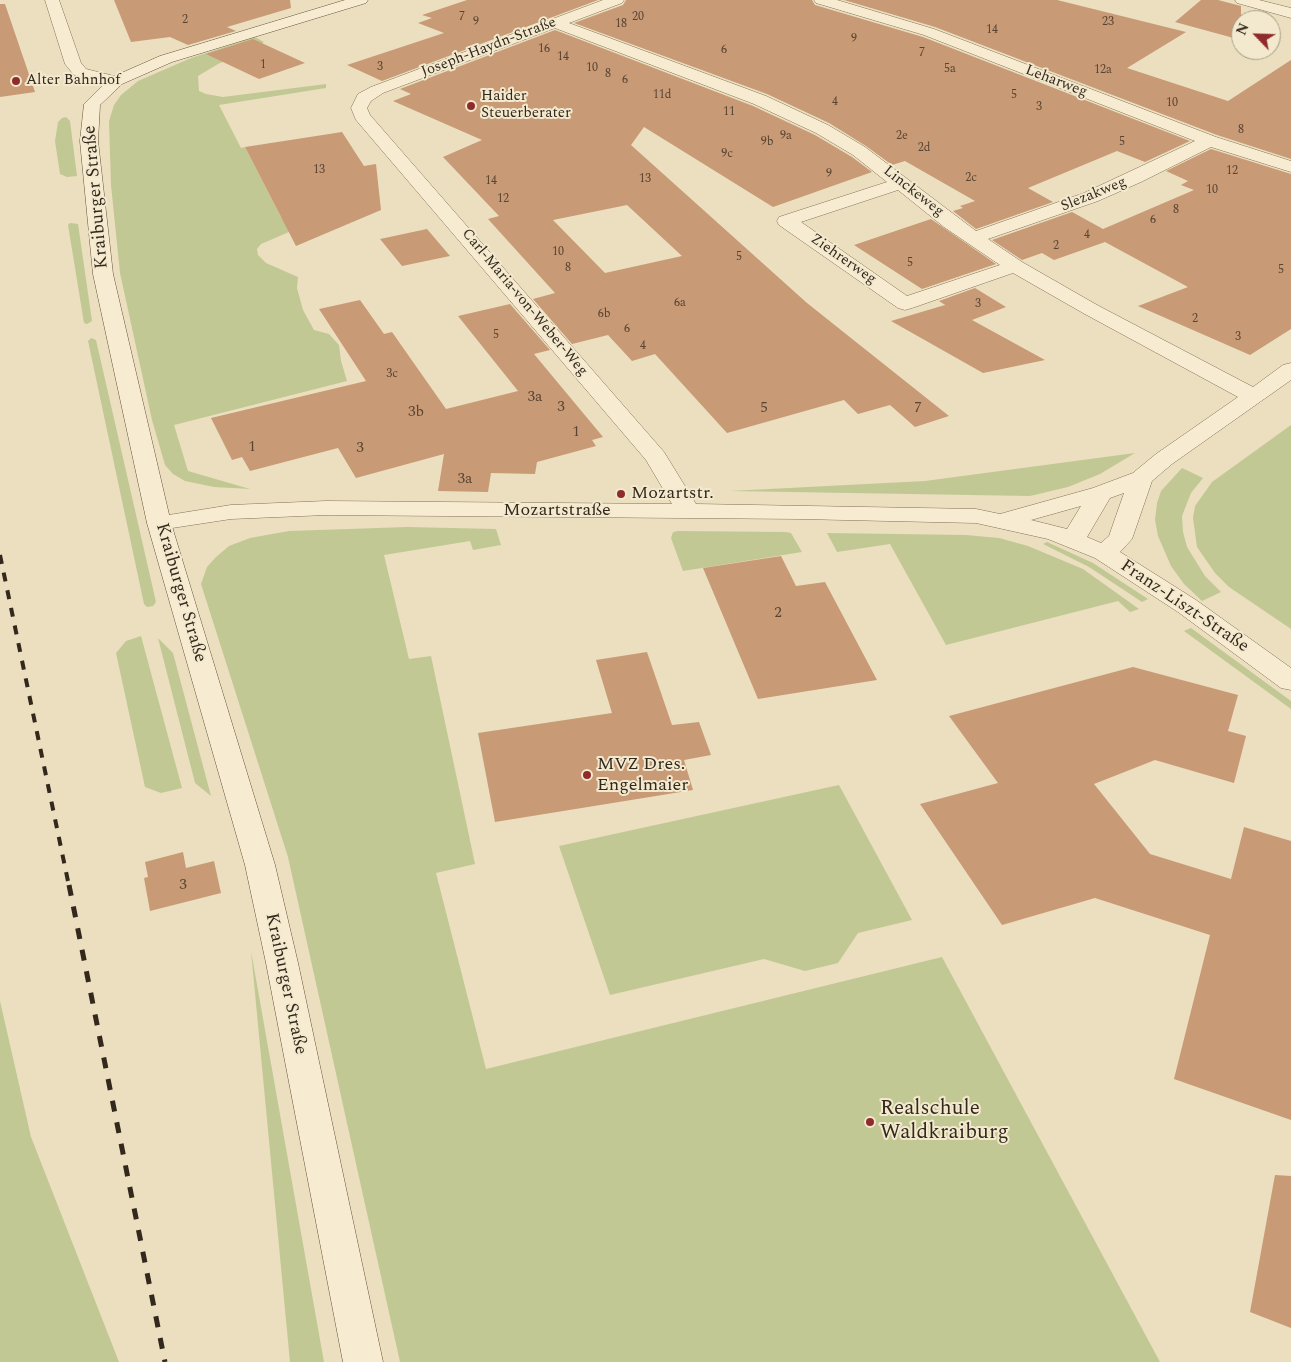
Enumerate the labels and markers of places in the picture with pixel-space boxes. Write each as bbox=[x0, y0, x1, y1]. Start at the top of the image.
place label: Alter Bahnhof bbox=[26, 72, 120, 90]
marker: Alter Bahnhof bbox=[10, 75, 22, 87]
place label: Haider Steuerberater bbox=[481, 88, 571, 123]
marker: Haider Steuerberater bbox=[465, 100, 477, 112]
place label: Mozartstr. bbox=[631, 483, 714, 505]
marker: Mozartstr. bbox=[615, 488, 627, 500]
place label: MVZ Dres. Engelmaier bbox=[597, 754, 688, 796]
marker: MVZ Dres. Engelmaier bbox=[581, 769, 593, 781]
place label: Realschule Waldkraiburg bbox=[880, 1097, 1009, 1147]
marker: Realschule Waldkraiburg bbox=[864, 1116, 876, 1128]

